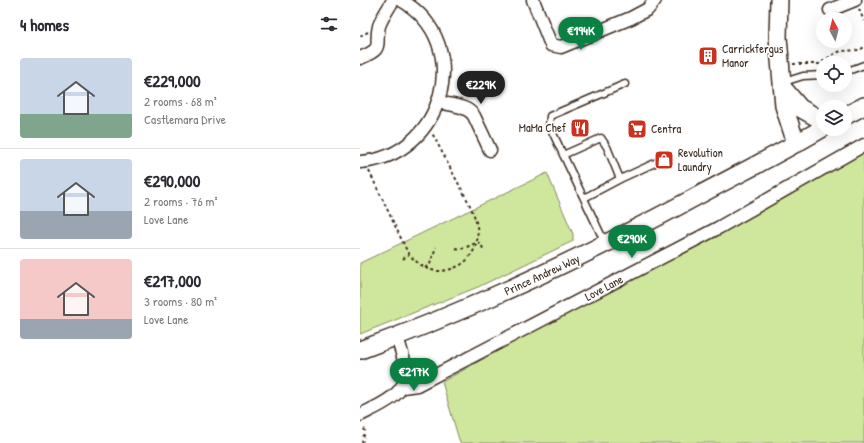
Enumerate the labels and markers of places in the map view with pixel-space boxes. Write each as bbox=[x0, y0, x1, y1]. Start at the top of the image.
pin: €194K bbox=[553, 17, 609, 51]
place label: Carrickfergus Manor bbox=[722, 40, 784, 71]
building icon: Carrickfergus Manor bbox=[697, 45, 719, 67]
pin: €229K bbox=[453, 71, 509, 105]
restaurant icon: MaMa Chef bbox=[569, 117, 591, 139]
supermarket icon: Centra bbox=[626, 118, 648, 140]
place label: MaMa Chef bbox=[519, 119, 567, 136]
place label: Centra bbox=[651, 120, 682, 137]
place label: Revolution Laundry bbox=[678, 144, 723, 175]
shop icon: Revolution Laundry bbox=[653, 149, 675, 171]
pin: €290K bbox=[604, 225, 660, 259]
pin: €217K bbox=[386, 358, 442, 392]

